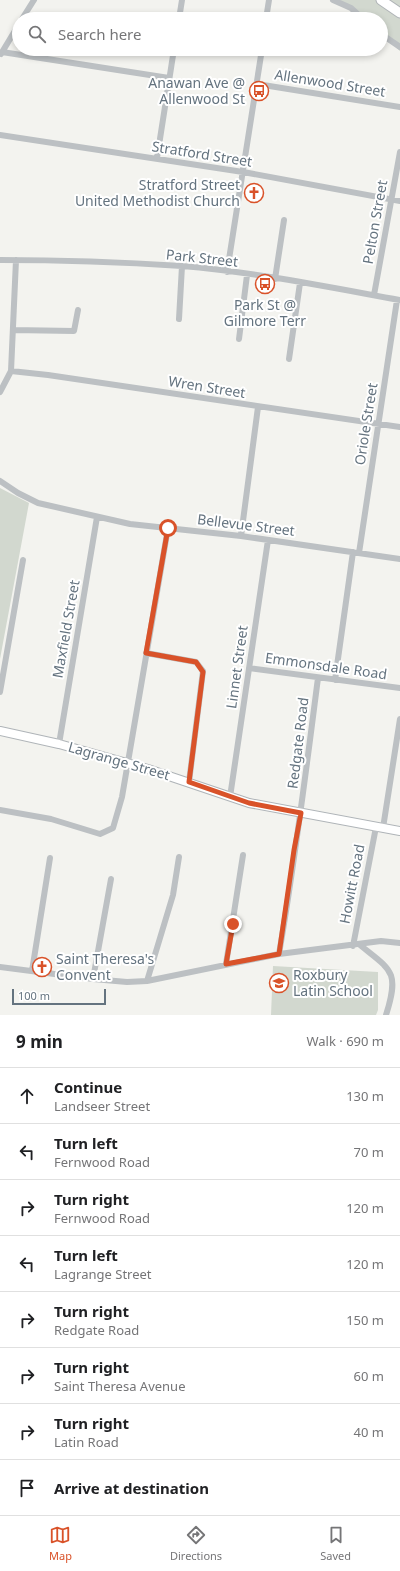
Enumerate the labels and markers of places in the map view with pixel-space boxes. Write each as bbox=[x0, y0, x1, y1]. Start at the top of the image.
place label: Anawan Ave @ Allenwood St bbox=[148, 73, 245, 108]
bus stop icon: Anawan Ave @ Allenwood St bbox=[248, 80, 270, 102]
place label: Stratford Street United Methodist Church bbox=[75, 175, 240, 210]
church icon: Stratford Street United Methodist Church bbox=[243, 182, 265, 204]
bus stop icon: Park St @ Gilmore Terr bbox=[254, 273, 276, 295]
place label: Park St @ Gilmore Terr bbox=[224, 295, 306, 330]
place label: Saint Theresa's Convent bbox=[56, 949, 154, 984]
church icon: Saint Theresa's Convent bbox=[31, 956, 53, 978]
place label: Roxbury Latin School bbox=[293, 965, 373, 1000]
school or university icon: Roxbury Latin School bbox=[268, 972, 290, 994]

